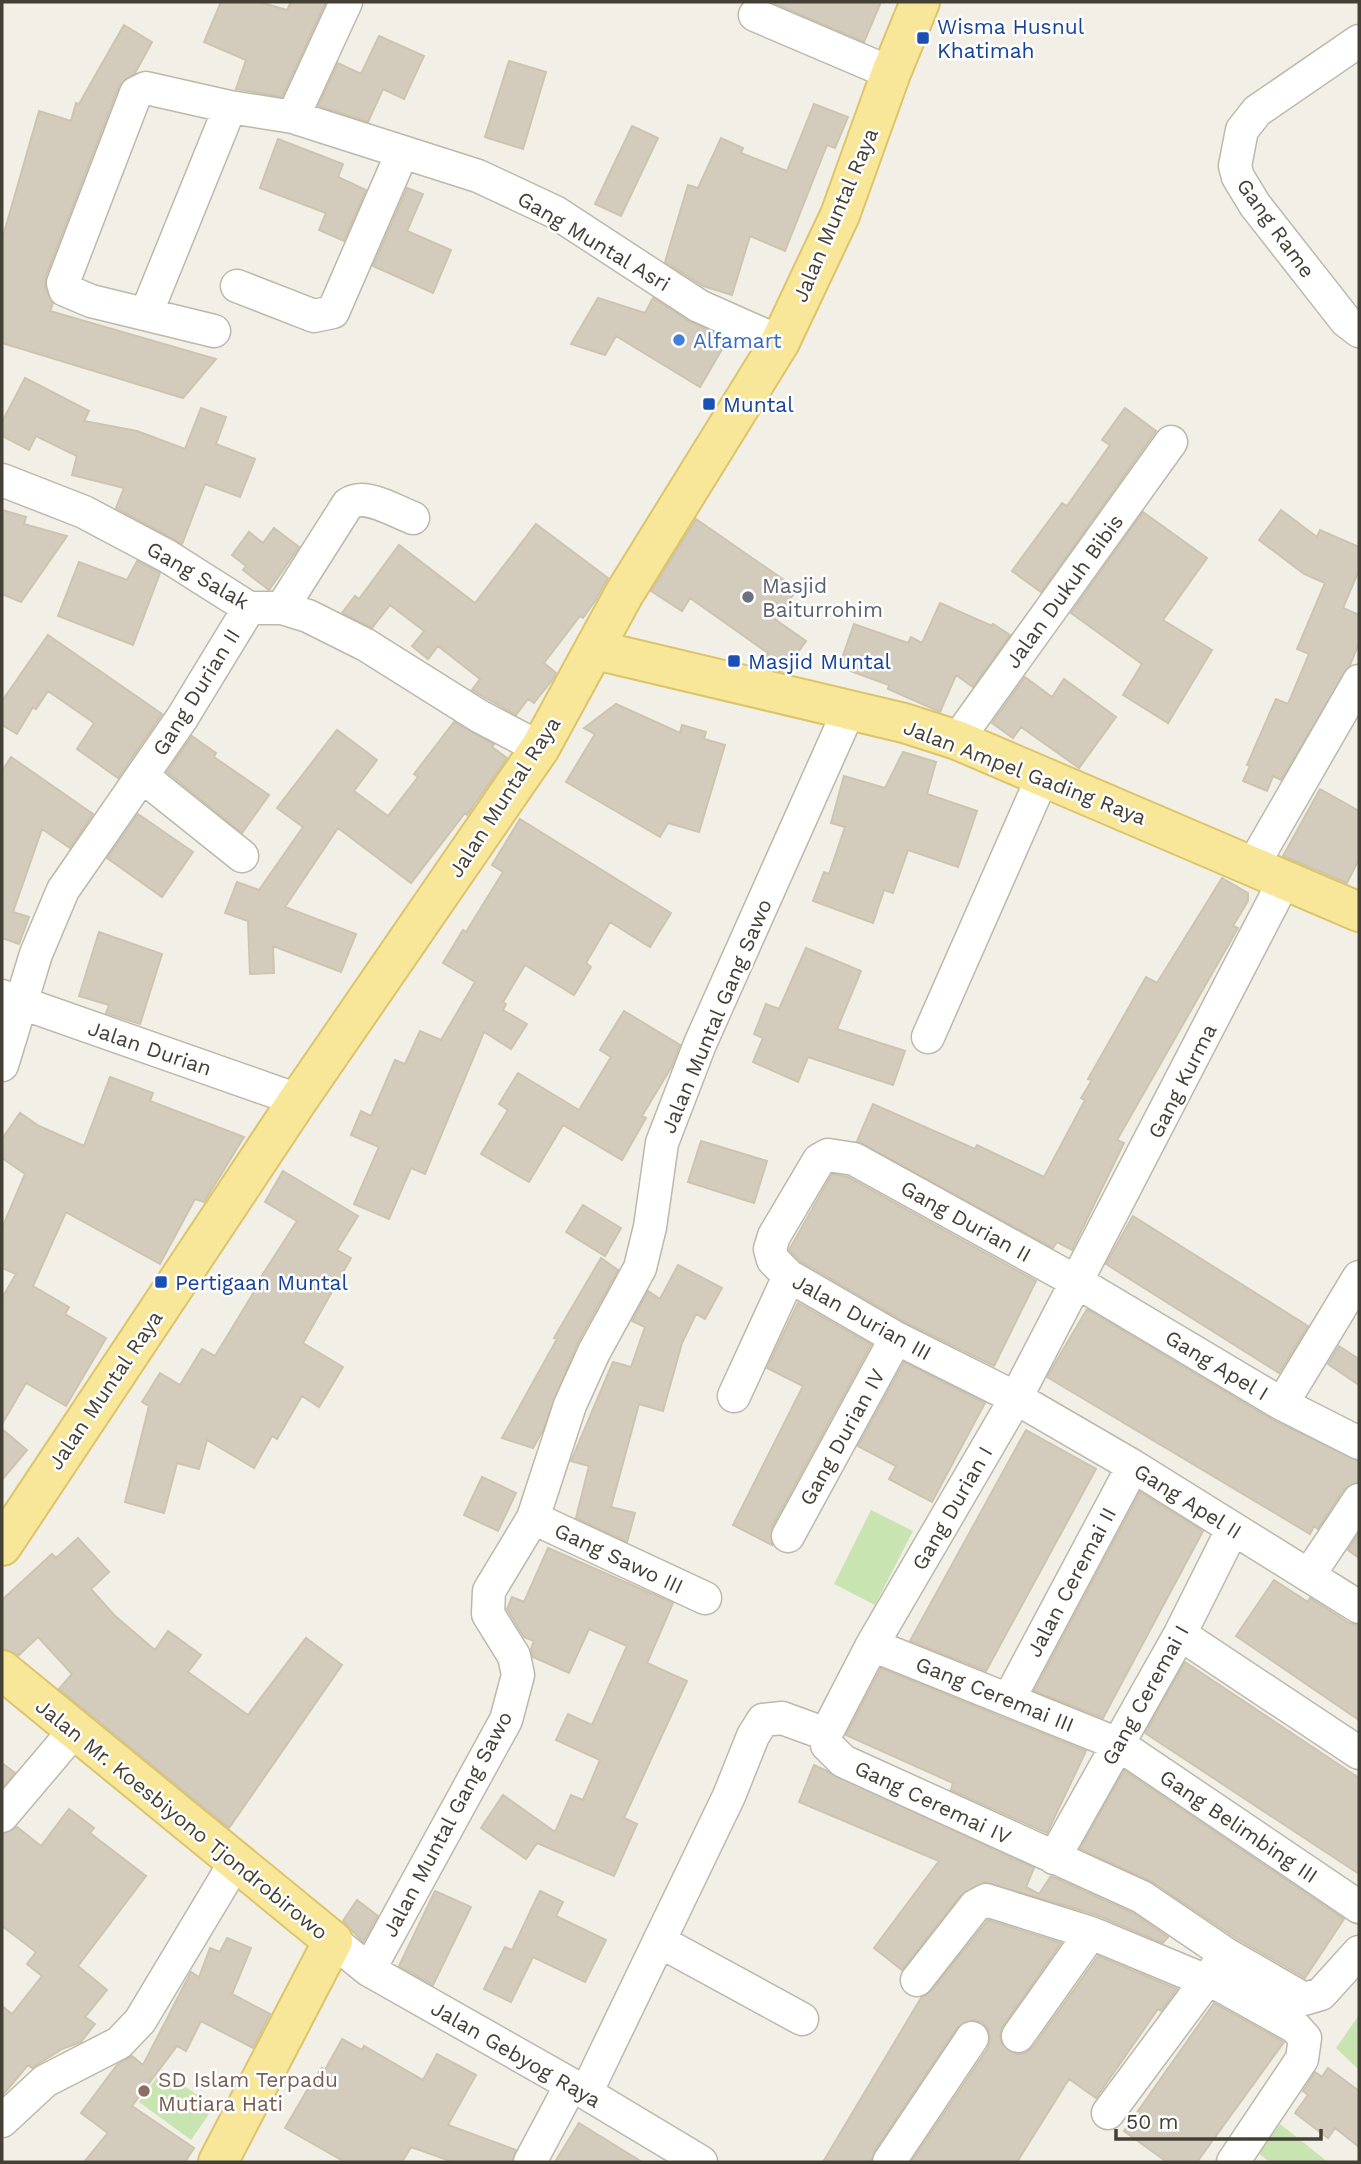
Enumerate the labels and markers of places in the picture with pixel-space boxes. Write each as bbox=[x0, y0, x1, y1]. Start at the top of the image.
place label: Wisma Husnul Khatimah bbox=[937, 14, 1085, 63]
marker: Wisma Husnul Khatimah bbox=[915, 30, 931, 46]
place label: Alfamart bbox=[693, 328, 782, 353]
marker: Alfamart bbox=[671, 332, 687, 348]
place label: Muntal bbox=[723, 392, 794, 417]
marker: Muntal bbox=[701, 396, 717, 412]
place label: Masjid Baiturrohim bbox=[762, 573, 883, 622]
marker: Masjid Baiturrohim bbox=[740, 589, 756, 605]
place label: Masjid Muntal bbox=[748, 649, 892, 674]
marker: Masjid Muntal bbox=[726, 653, 742, 669]
place label: Pertigaan Muntal bbox=[175, 1270, 348, 1295]
marker: Pertigaan Muntal bbox=[153, 1274, 169, 1290]
place label: SD Islam Terpadu Mutiara Hati bbox=[158, 2067, 338, 2116]
marker: SD Islam Terpadu Mutiara Hati bbox=[136, 2083, 152, 2099]

